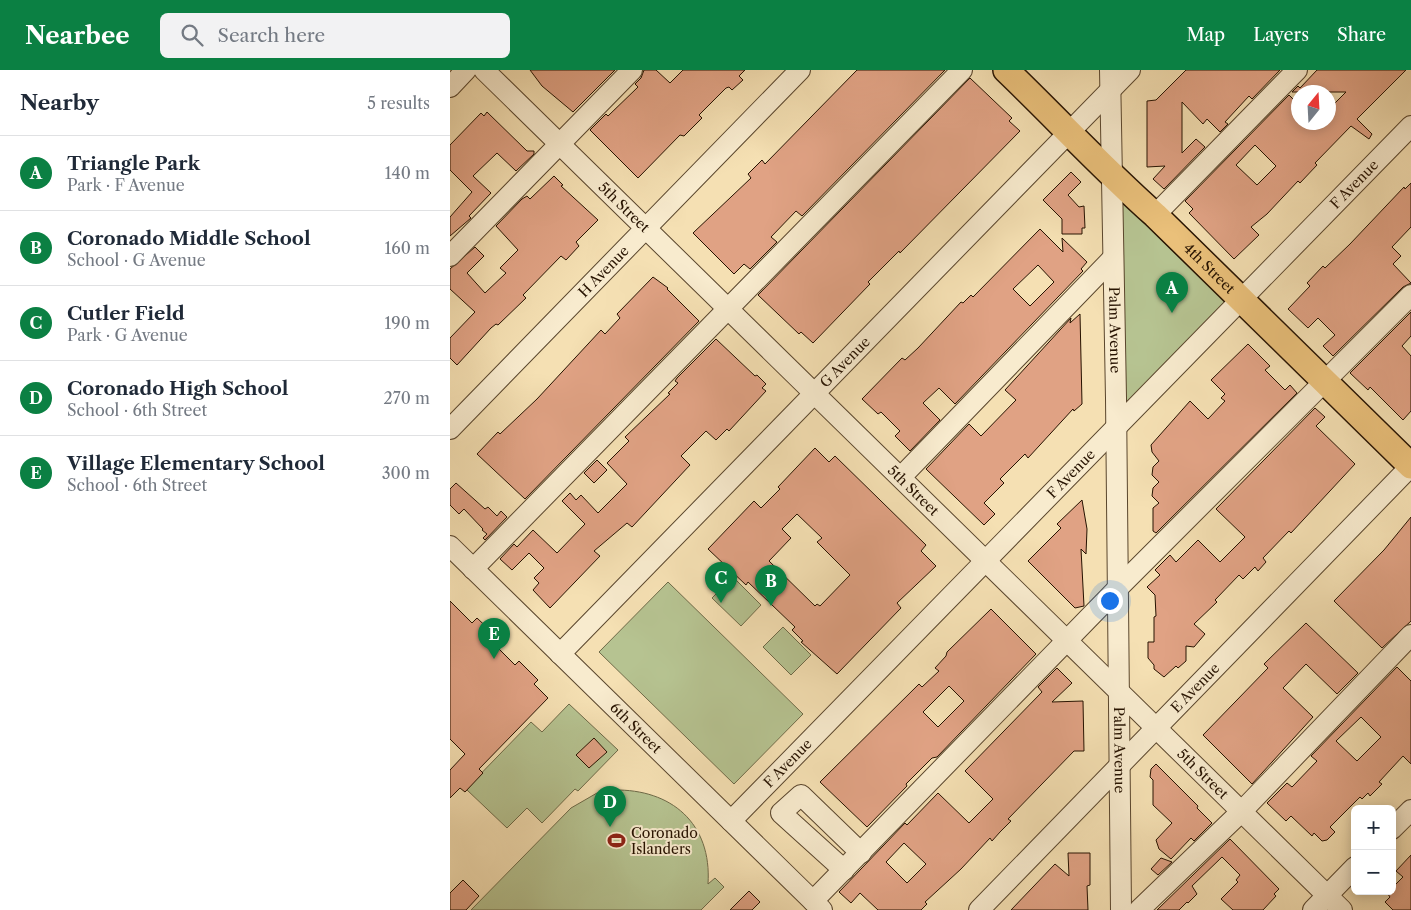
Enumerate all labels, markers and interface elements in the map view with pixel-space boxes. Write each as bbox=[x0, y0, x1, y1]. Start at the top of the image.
search box bbox=[160, 13, 510, 58]
text: Nearbee bbox=[25, 21, 130, 50]
icon: search bbox=[178, 21, 206, 49]
text: Search here bbox=[218, 24, 325, 47]
text: Map bbox=[1187, 24, 1225, 46]
text: Layers bbox=[1253, 24, 1309, 46]
text: Share bbox=[1337, 24, 1386, 46]
north arrow bbox=[1291, 85, 1336, 130]
text: Nearby bbox=[20, 90, 99, 115]
text: 5 results bbox=[367, 93, 430, 113]
text: Triangle Park bbox=[67, 152, 200, 175]
street label: F Avenue bbox=[1326, 156, 1382, 212]
text: A bbox=[30, 163, 42, 183]
text: 140 m bbox=[385, 163, 430, 183]
text: Park · F Avenue bbox=[67, 175, 185, 195]
street label: 5th Street bbox=[595, 178, 654, 236]
text: Coronado Middle School bbox=[67, 227, 311, 250]
text: B bbox=[30, 238, 42, 258]
text: 160 m bbox=[385, 238, 430, 258]
street label: 4th Street bbox=[1180, 239, 1239, 298]
street label: H Avenue bbox=[574, 242, 633, 301]
text: School · G Avenue bbox=[67, 250, 206, 270]
pin: A bbox=[1156, 272, 1188, 313]
street label: Palm Avenue bbox=[1105, 286, 1125, 374]
text: Cutler Field bbox=[67, 302, 185, 325]
text: C bbox=[30, 313, 42, 333]
text: 190 m bbox=[385, 313, 430, 333]
text: Park · G Avenue bbox=[67, 325, 188, 345]
street label: G Avenue bbox=[816, 333, 874, 391]
text: Coronado High School bbox=[67, 377, 288, 400]
text: D bbox=[29, 388, 43, 408]
text: 270 m bbox=[384, 388, 430, 408]
text: School · 6th Street bbox=[67, 400, 207, 420]
street label: F Avenue bbox=[1043, 445, 1099, 502]
text: Village Elementary School bbox=[67, 452, 325, 475]
street label: 5th Street bbox=[884, 461, 943, 520]
text: E bbox=[30, 463, 42, 483]
text: 300 m bbox=[382, 463, 430, 483]
text: School · 6th Street bbox=[67, 475, 207, 495]
pin: C bbox=[705, 562, 737, 603]
pin: B bbox=[755, 565, 787, 606]
your location bbox=[1097, 588, 1123, 614]
pin: E bbox=[478, 618, 510, 659]
street label: E Avenue bbox=[1167, 659, 1224, 717]
street label: 6th Street bbox=[606, 699, 666, 757]
street label: Palm Avenue bbox=[1110, 707, 1129, 793]
street label: F Avenue bbox=[760, 735, 816, 791]
street label: 5th Street bbox=[1173, 745, 1232, 803]
pin: D bbox=[594, 786, 626, 827]
map controls bbox=[1351, 805, 1396, 895]
button: + bbox=[1351, 805, 1396, 850]
place label: Coronado Islanders bbox=[631, 824, 698, 858]
sports icon: Coronado Islanders bbox=[607, 831, 627, 851]
button: − bbox=[1351, 850, 1396, 895]

